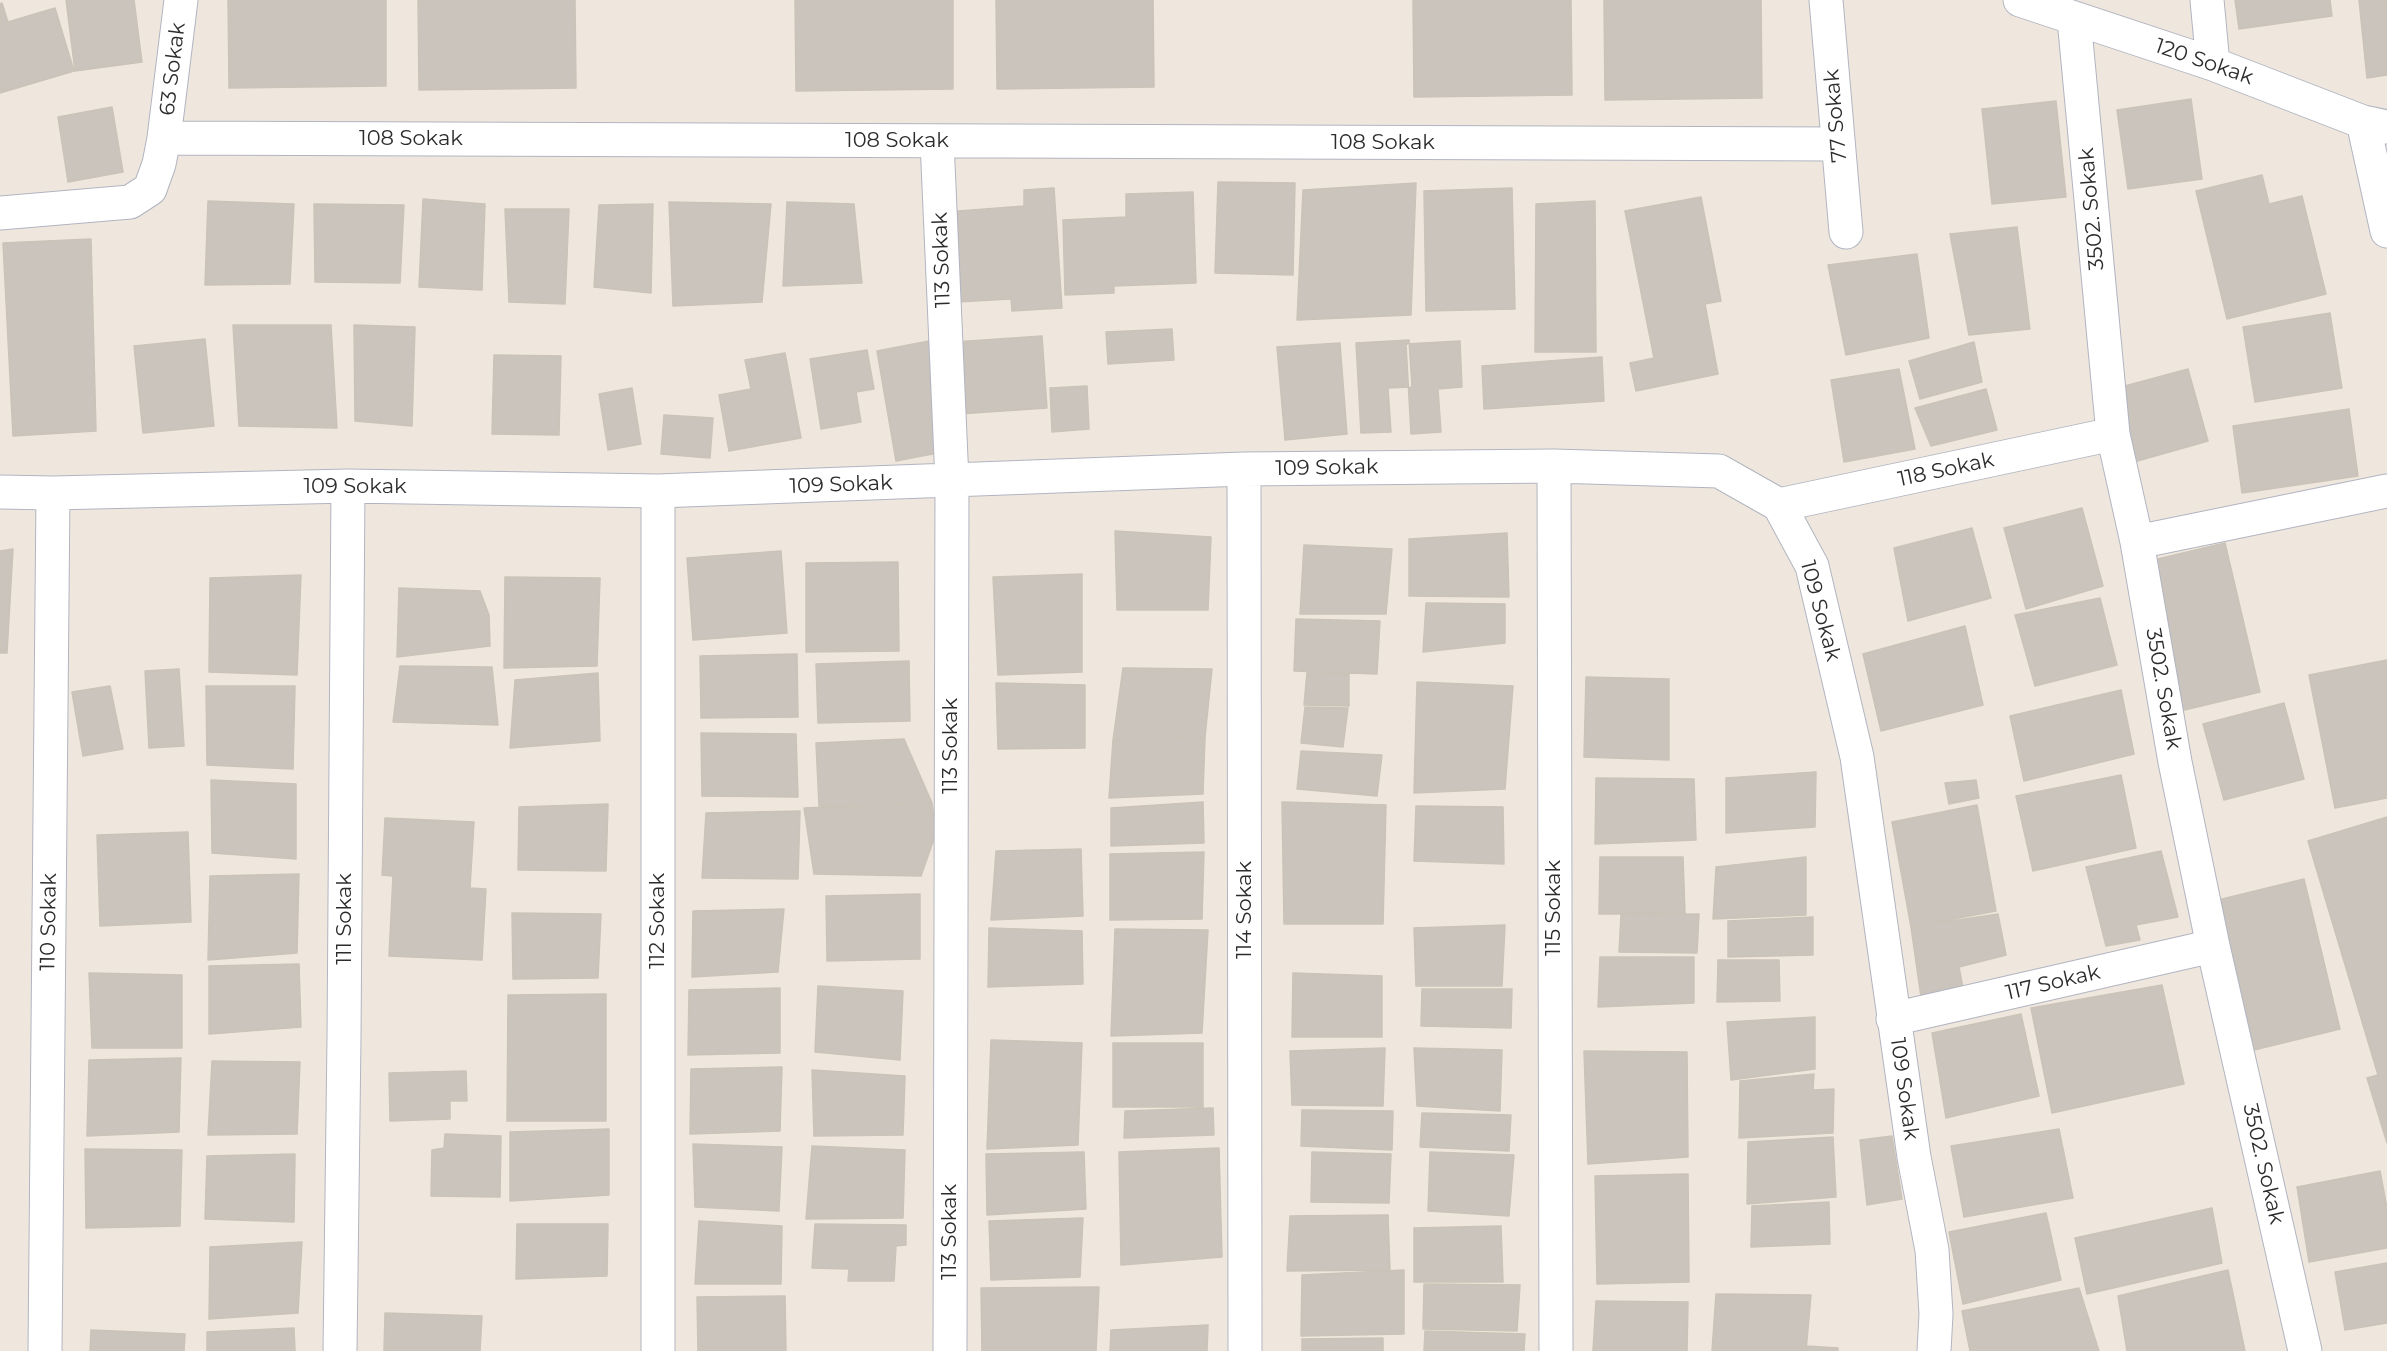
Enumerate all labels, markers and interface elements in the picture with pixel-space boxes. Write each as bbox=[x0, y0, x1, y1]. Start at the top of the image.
street label: 63 Sokak bbox=[155, 21, 191, 117]
street label: 120 Sokak bbox=[2152, 33, 2256, 91]
street label: 77 Sokak bbox=[1819, 68, 1853, 164]
street label: 108 Sokak bbox=[359, 126, 463, 152]
street label: 108 Sokak bbox=[845, 128, 949, 154]
street label: 108 Sokak bbox=[1331, 130, 1435, 156]
street label: 3502. Sokak bbox=[2074, 147, 2110, 271]
street label: 113 Sokak bbox=[928, 212, 956, 308]
street label: 118 Sokak bbox=[1896, 448, 1996, 492]
street label: 109 Sokak bbox=[1275, 455, 1379, 481]
street label: 109 Sokak bbox=[789, 471, 893, 499]
street label: 109 Sokak bbox=[303, 474, 407, 500]
street label: 109 Sokak bbox=[1794, 558, 1846, 664]
street label: 3502. Sokak bbox=[2140, 626, 2186, 752]
street label: 113 Sokak bbox=[938, 698, 964, 794]
street label: 115 Sokak bbox=[1541, 860, 1567, 956]
street label: 114 Sokak bbox=[1232, 861, 1258, 959]
street label: 110 Sokak bbox=[36, 873, 62, 971]
street label: 111 Sokak bbox=[332, 873, 358, 965]
street label: 112 Sokak bbox=[645, 873, 671, 969]
street label: 117 Sokak bbox=[2003, 960, 2103, 1006]
street label: 109 Sokak bbox=[1884, 1036, 1924, 1142]
street label: 3502. Sokak bbox=[2237, 1101, 2289, 1227]
street label: 113 Sokak bbox=[937, 1184, 963, 1280]

